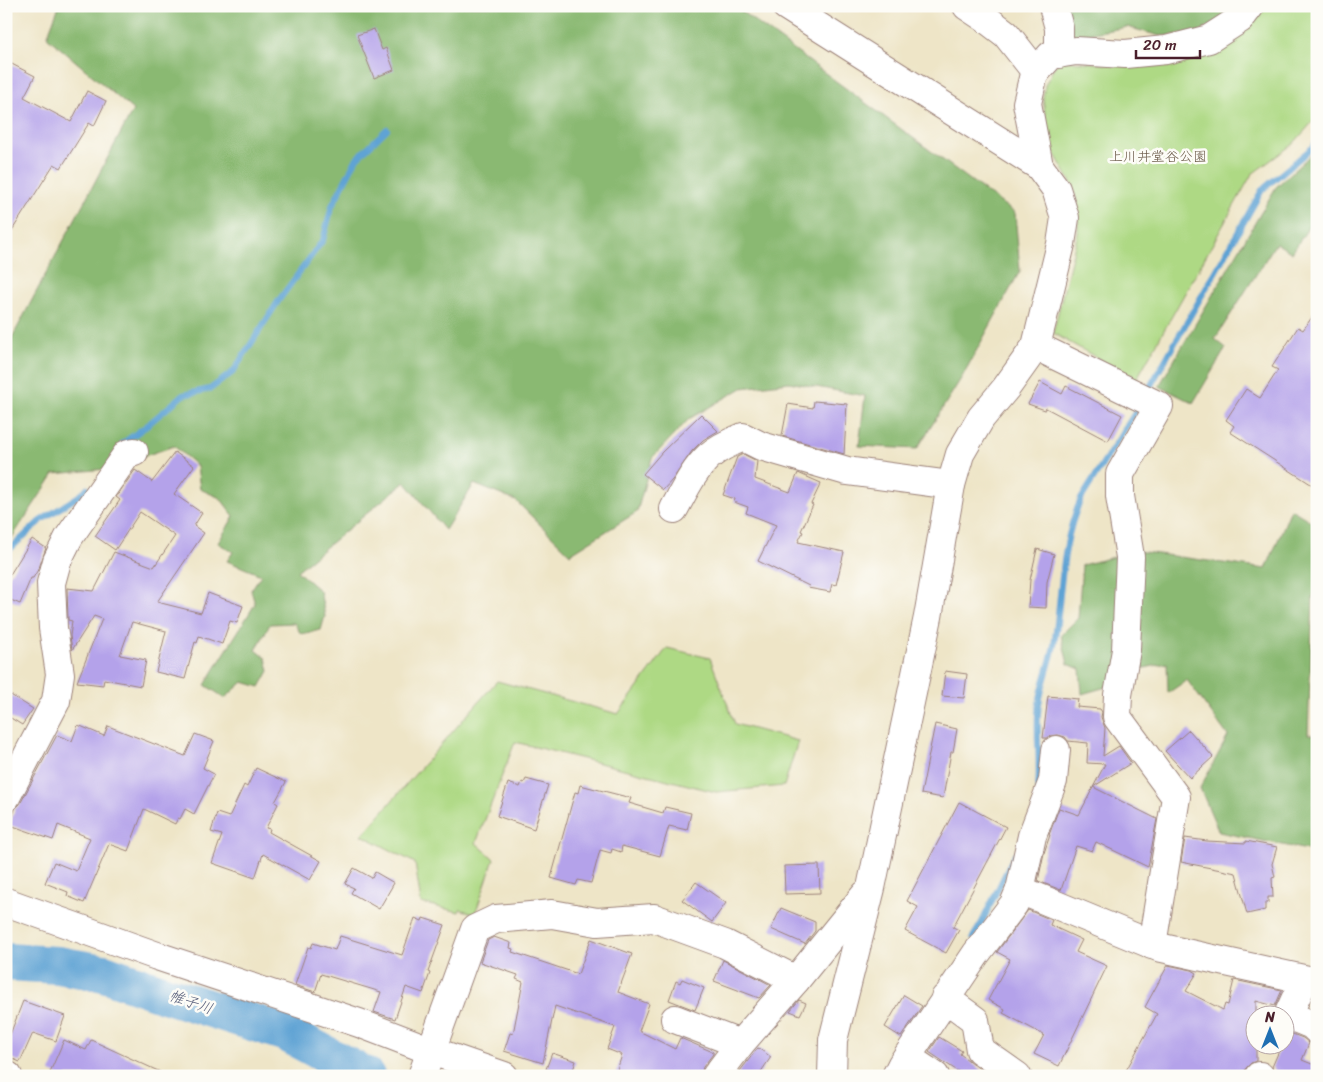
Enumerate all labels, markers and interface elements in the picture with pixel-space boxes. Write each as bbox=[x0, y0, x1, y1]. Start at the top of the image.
scale bar bbox=[1136, 28, 1199, 60]
text: 20 m bbox=[1143, 32, 1177, 58]
park label: 上川井堂谷公園 bbox=[1109, 144, 1207, 169]
water label: 帷子川 bbox=[165, 982, 217, 1022]
north arrow bbox=[1246, 1004, 1296, 1054]
text: N bbox=[1264, 1005, 1275, 1030]

